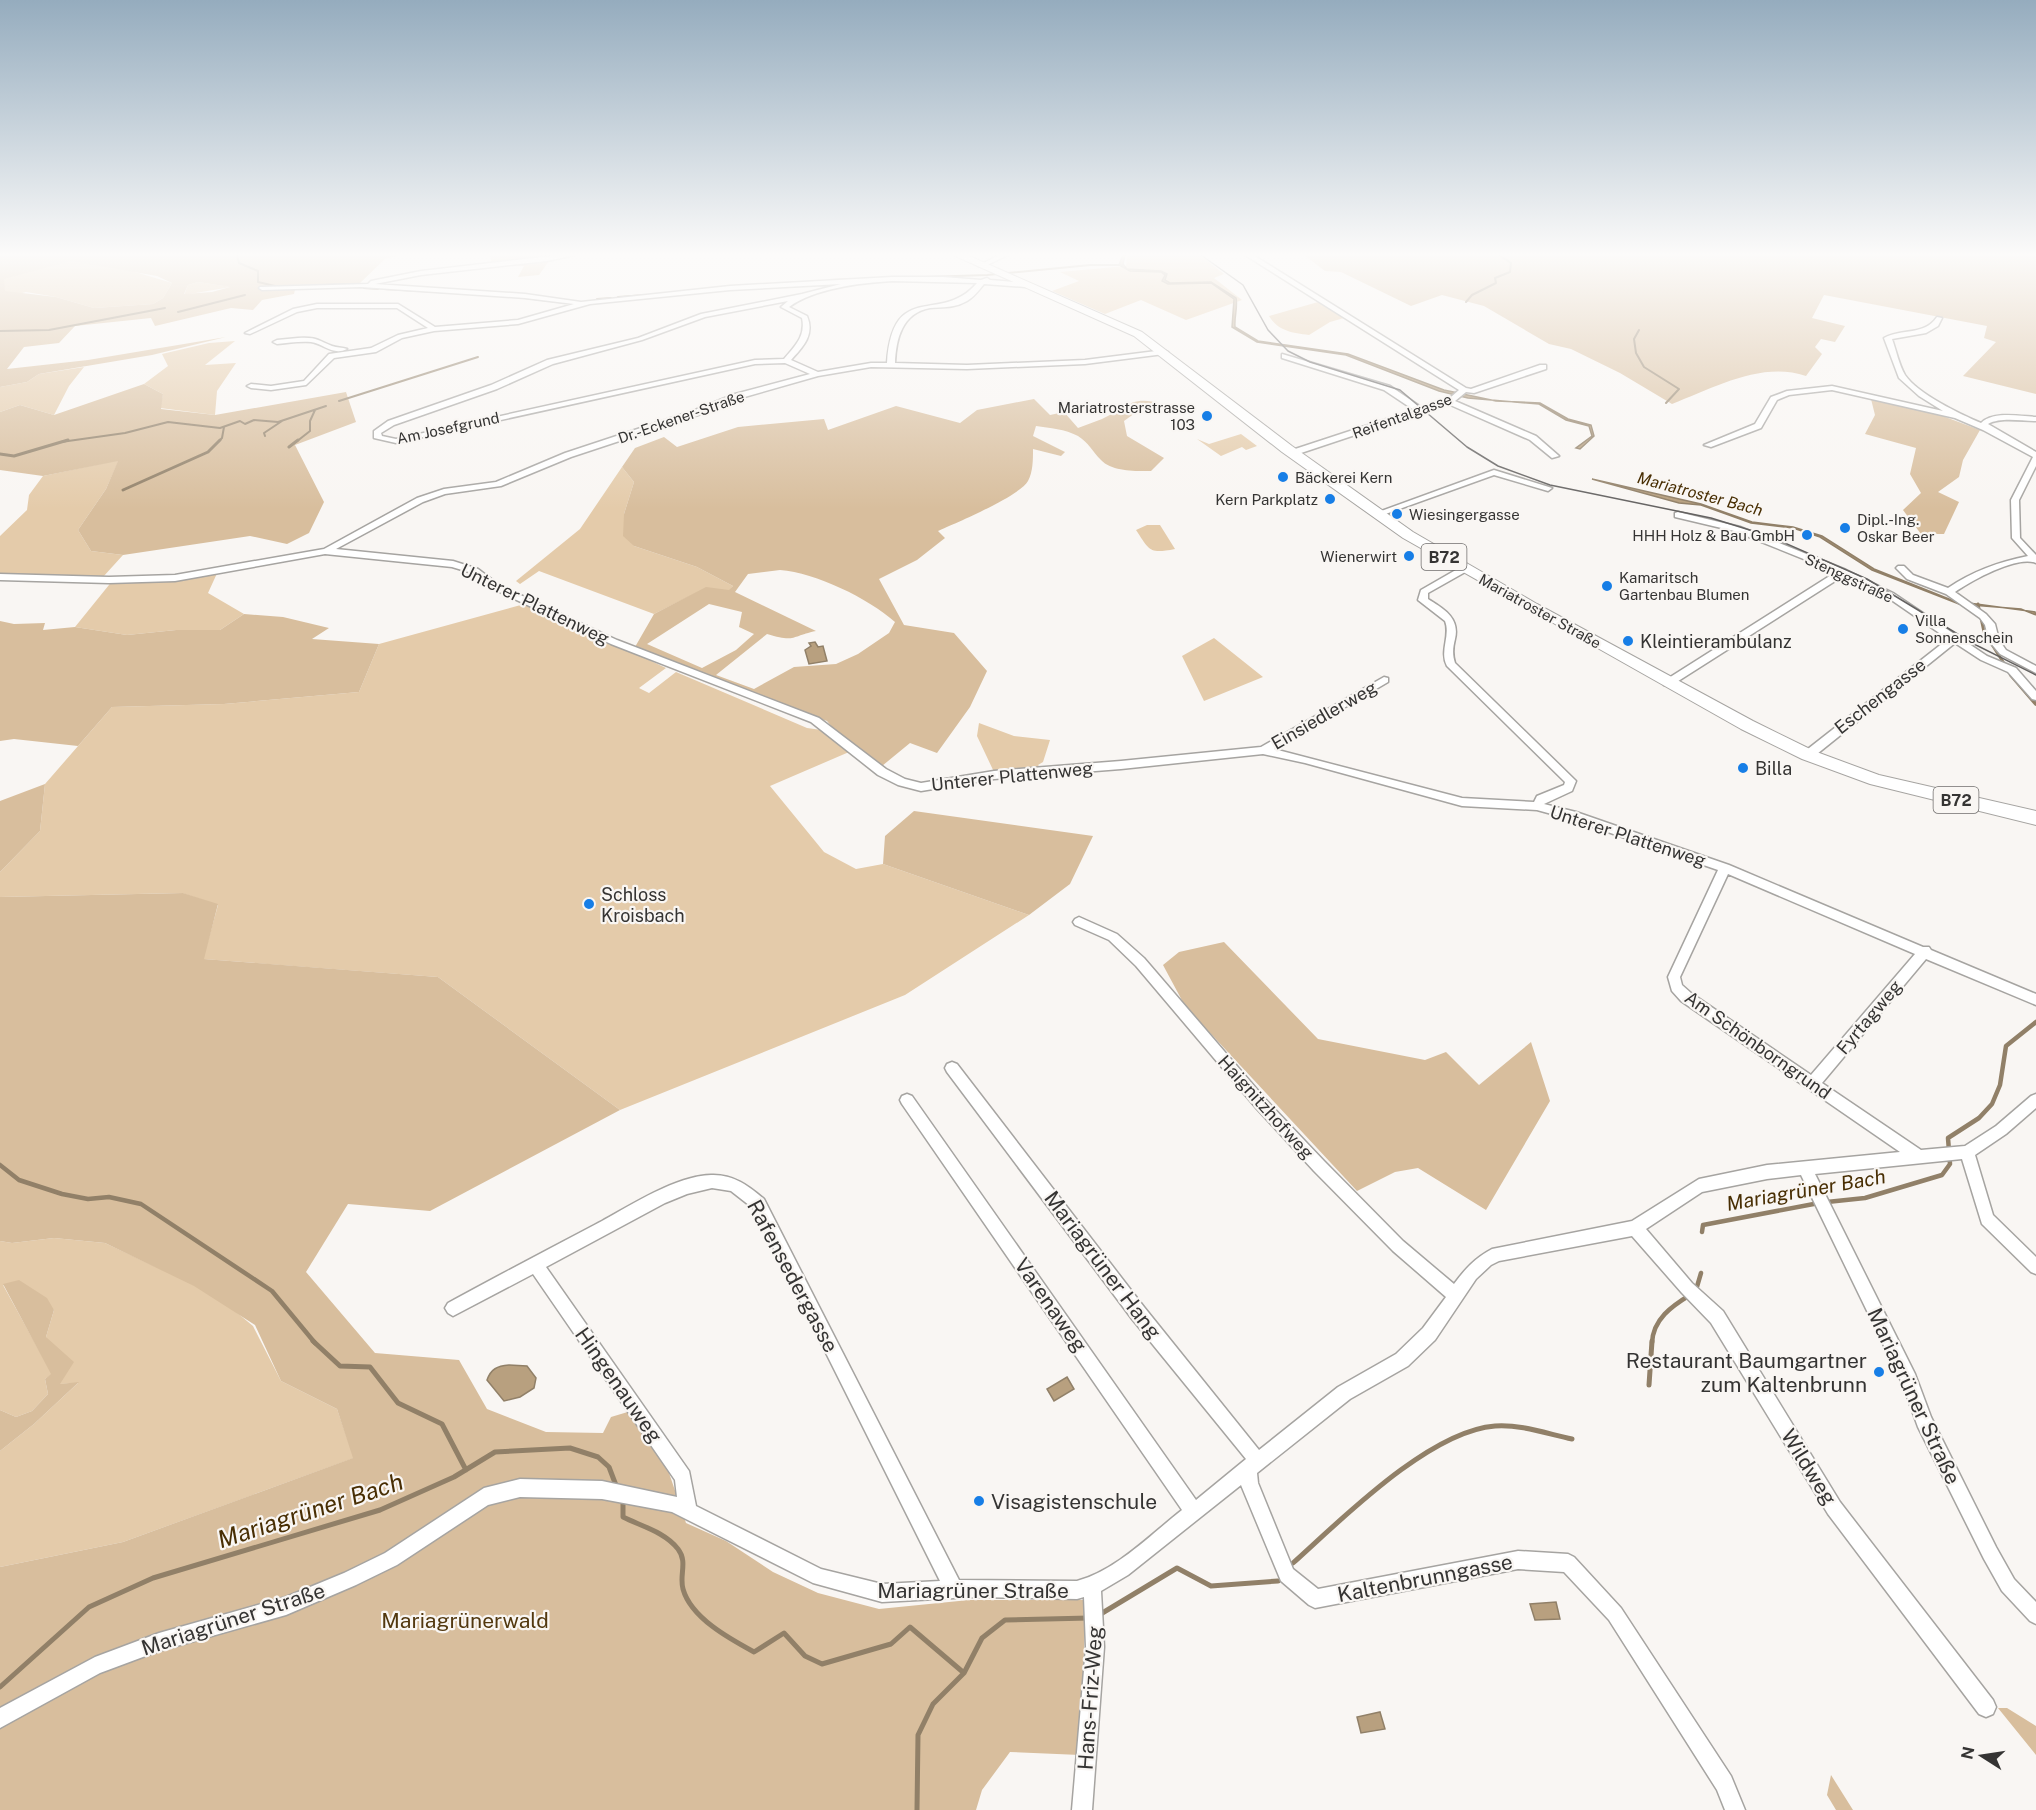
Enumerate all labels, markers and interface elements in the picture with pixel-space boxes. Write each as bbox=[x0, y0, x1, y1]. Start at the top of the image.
street label: Dr.-Eckener-Straße bbox=[616, 387, 746, 447]
street label: Reifentalgasse bbox=[1350, 390, 1454, 442]
place label: Mariatrosterstrasse 103 bbox=[1058, 399, 1195, 433]
street label: Am Josefgrund bbox=[395, 409, 501, 447]
marker: Mariatrosterstrasse 103 bbox=[1200, 409, 1214, 423]
water label: Mariatroster Bach bbox=[1635, 468, 1765, 520]
place label: Bäckerei Kern bbox=[1295, 469, 1392, 486]
marker: Bäckerei Kern bbox=[1276, 470, 1290, 484]
place label: Kern Parkplatz bbox=[1215, 491, 1318, 508]
marker: Kern Parkplatz bbox=[1323, 492, 1337, 506]
place label: Wiesingergasse bbox=[1409, 506, 1520, 523]
marker: Wiesingergasse bbox=[1390, 507, 1404, 521]
place label: Dipl.-Ing. Oskar Beer bbox=[1857, 511, 1935, 545]
marker: Dipl.-Ing. Oskar Beer bbox=[1838, 521, 1852, 535]
place label: HHH Holz & Bau GmbH bbox=[1632, 527, 1795, 544]
marker: HHH Holz & Bau GmbH bbox=[1800, 528, 1814, 542]
road number: B72 bbox=[1422, 544, 1466, 570]
place label: Wienerwirt bbox=[1320, 548, 1397, 565]
marker: Wienerwirt bbox=[1402, 549, 1416, 563]
street label: Stenggstraße bbox=[1802, 550, 1896, 606]
street label: Unterer Plattenweg bbox=[457, 559, 613, 649]
place label: Kamaritsch Gartenbau Blumen bbox=[1619, 569, 1750, 603]
street label: Mariatroster Straße bbox=[1476, 570, 1604, 652]
marker: Kamaritsch Gartenbau Blumen bbox=[1600, 579, 1614, 593]
place label: Villa Sonnenschein bbox=[1915, 612, 2013, 646]
marker: Villa Sonnenschein bbox=[1896, 622, 1910, 636]
place label: Kleintierambulanz bbox=[1640, 631, 1792, 652]
marker: Kleintierambulanz bbox=[1621, 634, 1635, 648]
street label: Eschengasse bbox=[1830, 654, 1930, 738]
street label: Einsiedlerweg bbox=[1268, 676, 1380, 754]
street label: Unterer Plattenweg bbox=[930, 757, 1094, 795]
place label: Billa bbox=[1755, 758, 1792, 779]
marker: Billa bbox=[1736, 761, 1750, 775]
road number: B72 bbox=[1934, 787, 1978, 813]
street label: Unterer Plattenweg bbox=[1547, 801, 1709, 871]
place label: Schloss Kroisbach bbox=[601, 884, 685, 926]
marker: Schloss Kroisbach bbox=[582, 897, 596, 911]
street label: Fyrtagweg bbox=[1832, 976, 1906, 1058]
street label: Am Schönborngrund bbox=[1681, 987, 1835, 1103]
street label: Haignitzhofweg bbox=[1214, 1051, 1318, 1163]
water label: Mariagrüner Bach bbox=[1725, 1164, 1887, 1216]
street label: Mariagrüner Hang bbox=[1039, 1186, 1167, 1344]
street label: Rafensedergasse bbox=[742, 1195, 844, 1357]
street label: Varenaweg bbox=[1009, 1253, 1093, 1357]
street label: Mariagrüner Straße bbox=[1862, 1304, 1966, 1488]
street label: Hingenauweg bbox=[570, 1322, 668, 1448]
place label: Restaurant Baumgartner zum Kaltenbrunn bbox=[1626, 1348, 1867, 1397]
marker: Restaurant Baumgartner zum Kaltenbrunn bbox=[1872, 1365, 1886, 1379]
street label: Wildweg bbox=[1776, 1424, 1842, 1510]
water label: Mariagrüner Bach bbox=[214, 1467, 406, 1553]
place label: Visagistenschule bbox=[991, 1489, 1157, 1514]
marker: Visagistenschule bbox=[972, 1494, 986, 1508]
street label: Kaltenbrunngasse bbox=[1335, 1549, 1515, 1607]
street label: Mariagrüner Straße bbox=[138, 1577, 328, 1661]
street label: Mariagrüner Straße bbox=[877, 1578, 1069, 1603]
park label: Mariagrünerwald bbox=[381, 1608, 549, 1633]
street label: Hans-Friz-Weg bbox=[1072, 1625, 1108, 1771]
north arrow bbox=[1952, 1726, 2012, 1786]
text: N bbox=[1957, 1745, 1978, 1761]

